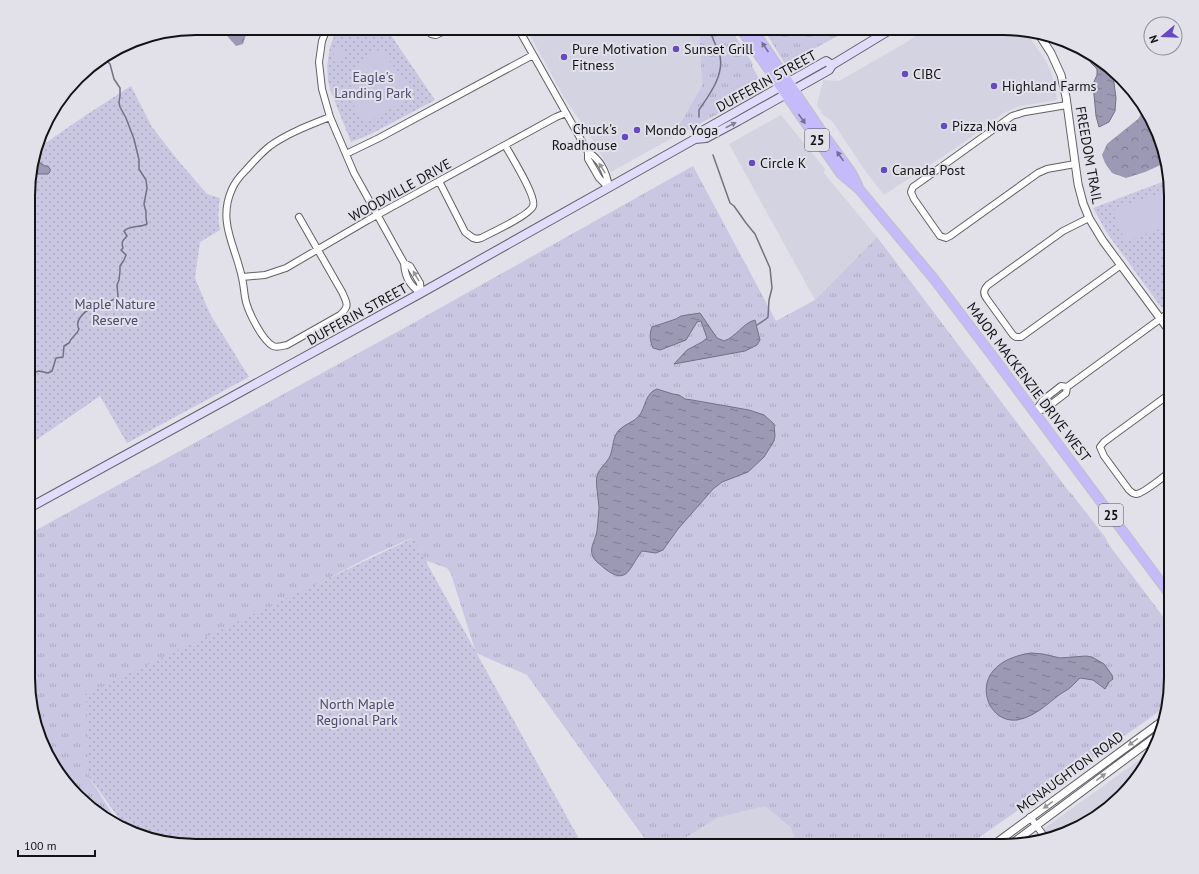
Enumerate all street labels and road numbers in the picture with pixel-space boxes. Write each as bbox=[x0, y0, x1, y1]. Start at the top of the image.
street label: DUFFERIN STREET bbox=[713, 46, 820, 116]
street label: FREEDOM TRAIL bbox=[1072, 105, 1106, 205]
road number: 25 bbox=[805, 129, 829, 151]
street label: WOODVILLE DRIVE bbox=[346, 154, 454, 226]
street label: DUFFERIN STREET bbox=[304, 279, 411, 349]
street label: MAJOR MACKENZIE DRIVE WEST bbox=[963, 299, 1095, 466]
road number: 25 bbox=[1099, 504, 1123, 526]
street label: MCNAUGHTON ROAD bbox=[1013, 727, 1127, 817]

